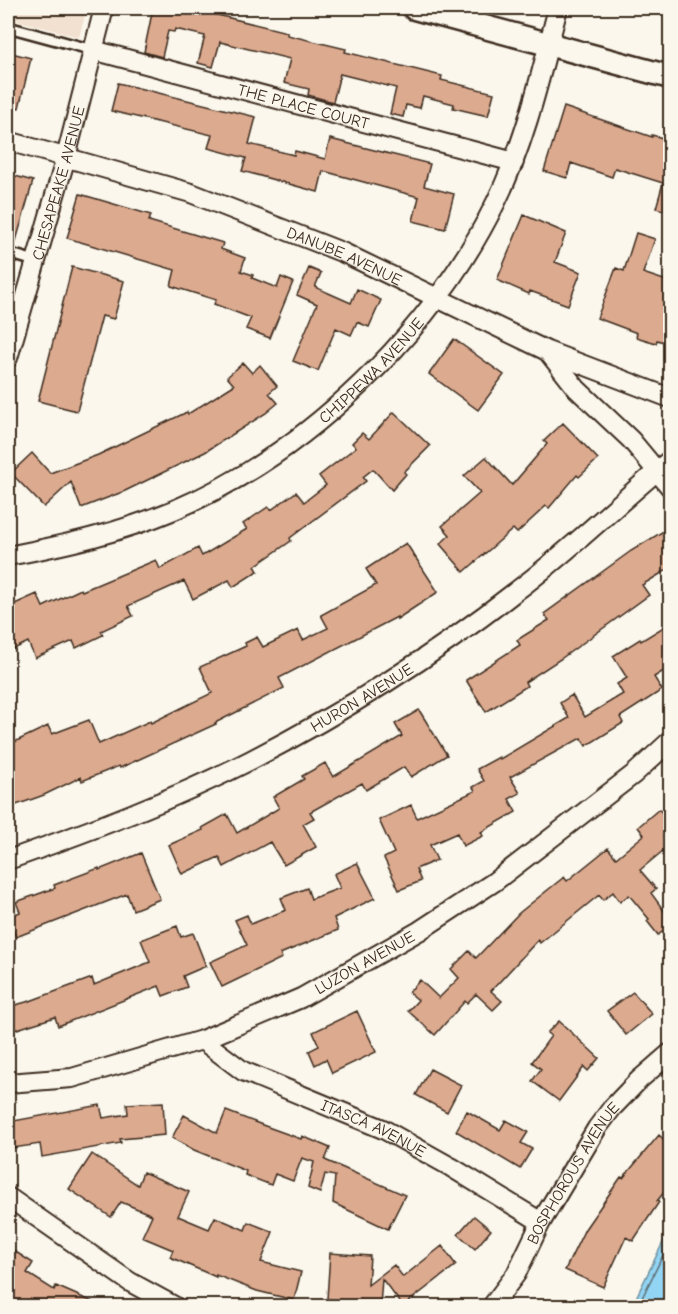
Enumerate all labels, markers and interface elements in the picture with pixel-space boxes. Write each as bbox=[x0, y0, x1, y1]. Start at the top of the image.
street label: THE PLACE COURT bbox=[236, 81, 372, 133]
street label: CHESAPEAKE AVENUE bbox=[29, 104, 89, 262]
street label: DANUBE AVENUE bbox=[284, 223, 405, 290]
street label: CHIPPEWA AVENUE bbox=[316, 314, 428, 427]
street label: HURON AVENUE bbox=[308, 660, 417, 736]
street label: LUZON AVENUE bbox=[312, 927, 418, 998]
street label: ITASCA AVENUE bbox=[318, 1096, 429, 1161]
street label: BOSPHOROUS AVENUE bbox=[524, 1098, 623, 1247]

